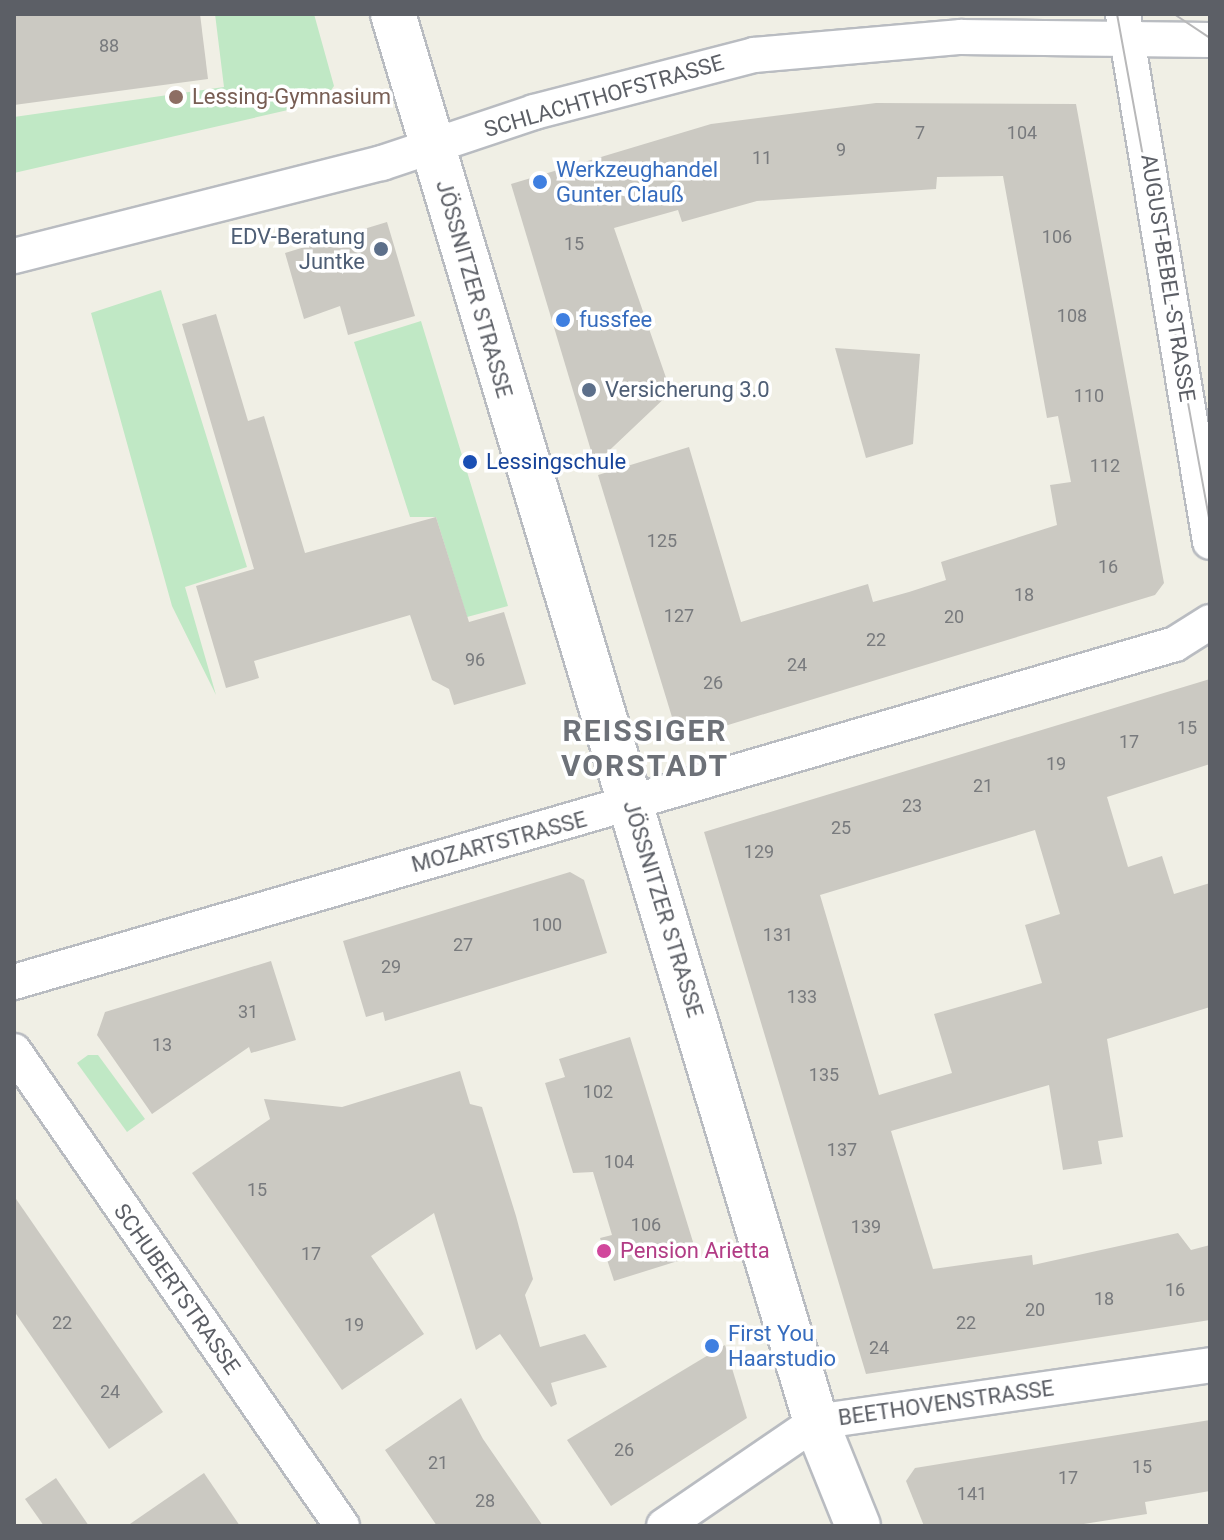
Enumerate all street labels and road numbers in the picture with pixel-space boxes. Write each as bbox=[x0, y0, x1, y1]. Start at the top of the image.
street label: SCHLACHTHOFSTRASSE bbox=[481, 49, 727, 143]
street label: AUGUST-BEBEL-STRASSE bbox=[1135, 152, 1201, 404]
street label: JÖSSNITZER STRASSE bbox=[430, 177, 518, 401]
street label: JÖSSNITZER STRASSE bbox=[617, 797, 709, 1021]
street label: MOZARTSTRASSE bbox=[409, 806, 589, 878]
street label: SCHUBERTSTRASSE bbox=[108, 1199, 246, 1379]
street label: BEETHOVENSTRASSE bbox=[836, 1375, 1056, 1431]

